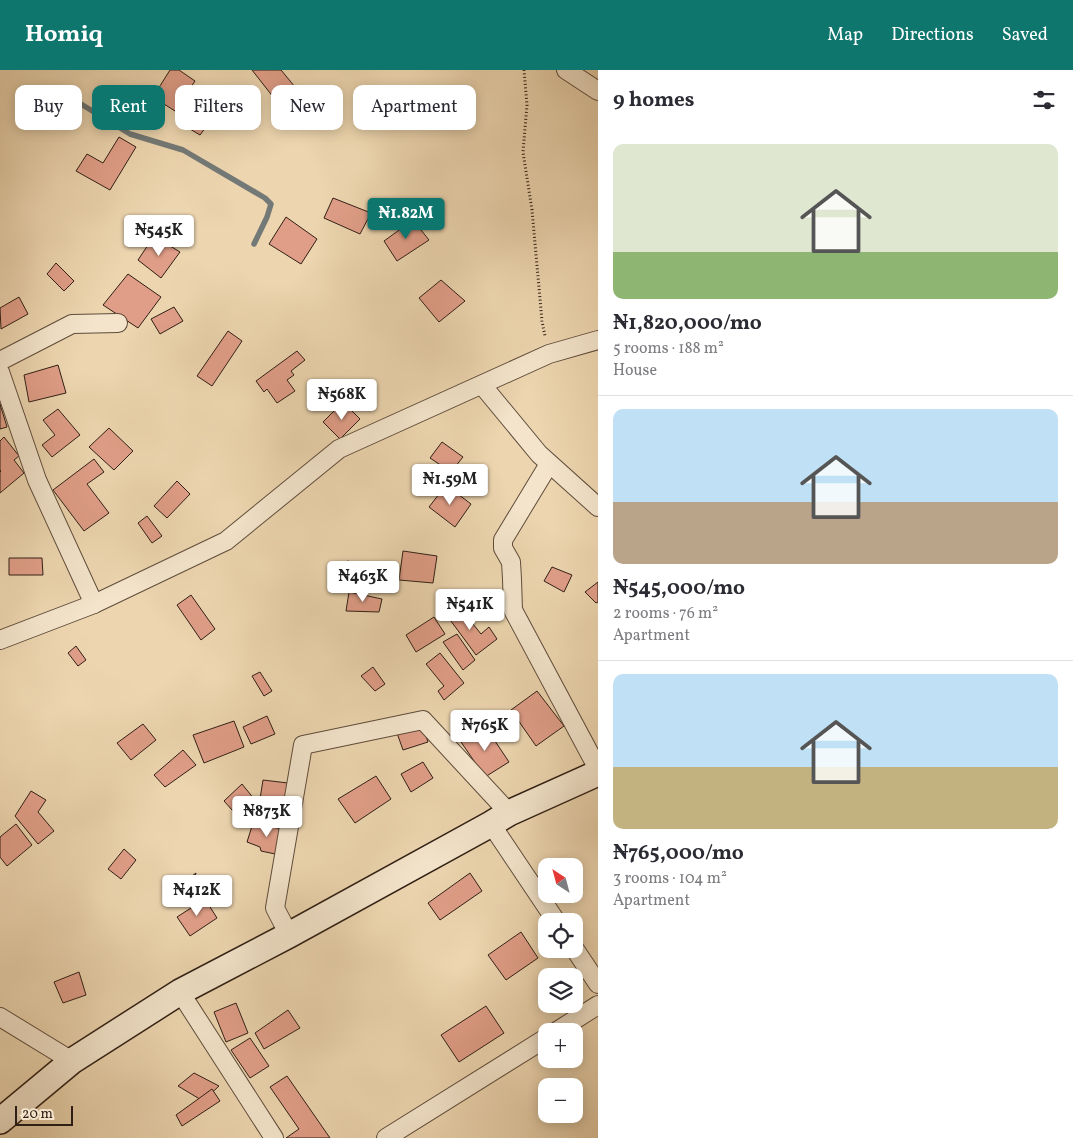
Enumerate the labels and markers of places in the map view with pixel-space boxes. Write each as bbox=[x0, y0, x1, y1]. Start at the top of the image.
pin: ₦1.82M bbox=[365, 198, 447, 240]
pin: ₦545K bbox=[124, 214, 194, 257]
pin: ₦568K bbox=[307, 378, 377, 421]
pin: ₦1.59M bbox=[409, 464, 491, 506]
pin: ₦463K bbox=[328, 560, 398, 603]
pin: ₦541K bbox=[435, 588, 505, 631]
pin: ₦765K bbox=[450, 710, 520, 752]
pin: ₦873K bbox=[232, 796, 302, 838]
pin: ₦412K bbox=[162, 874, 232, 917]

